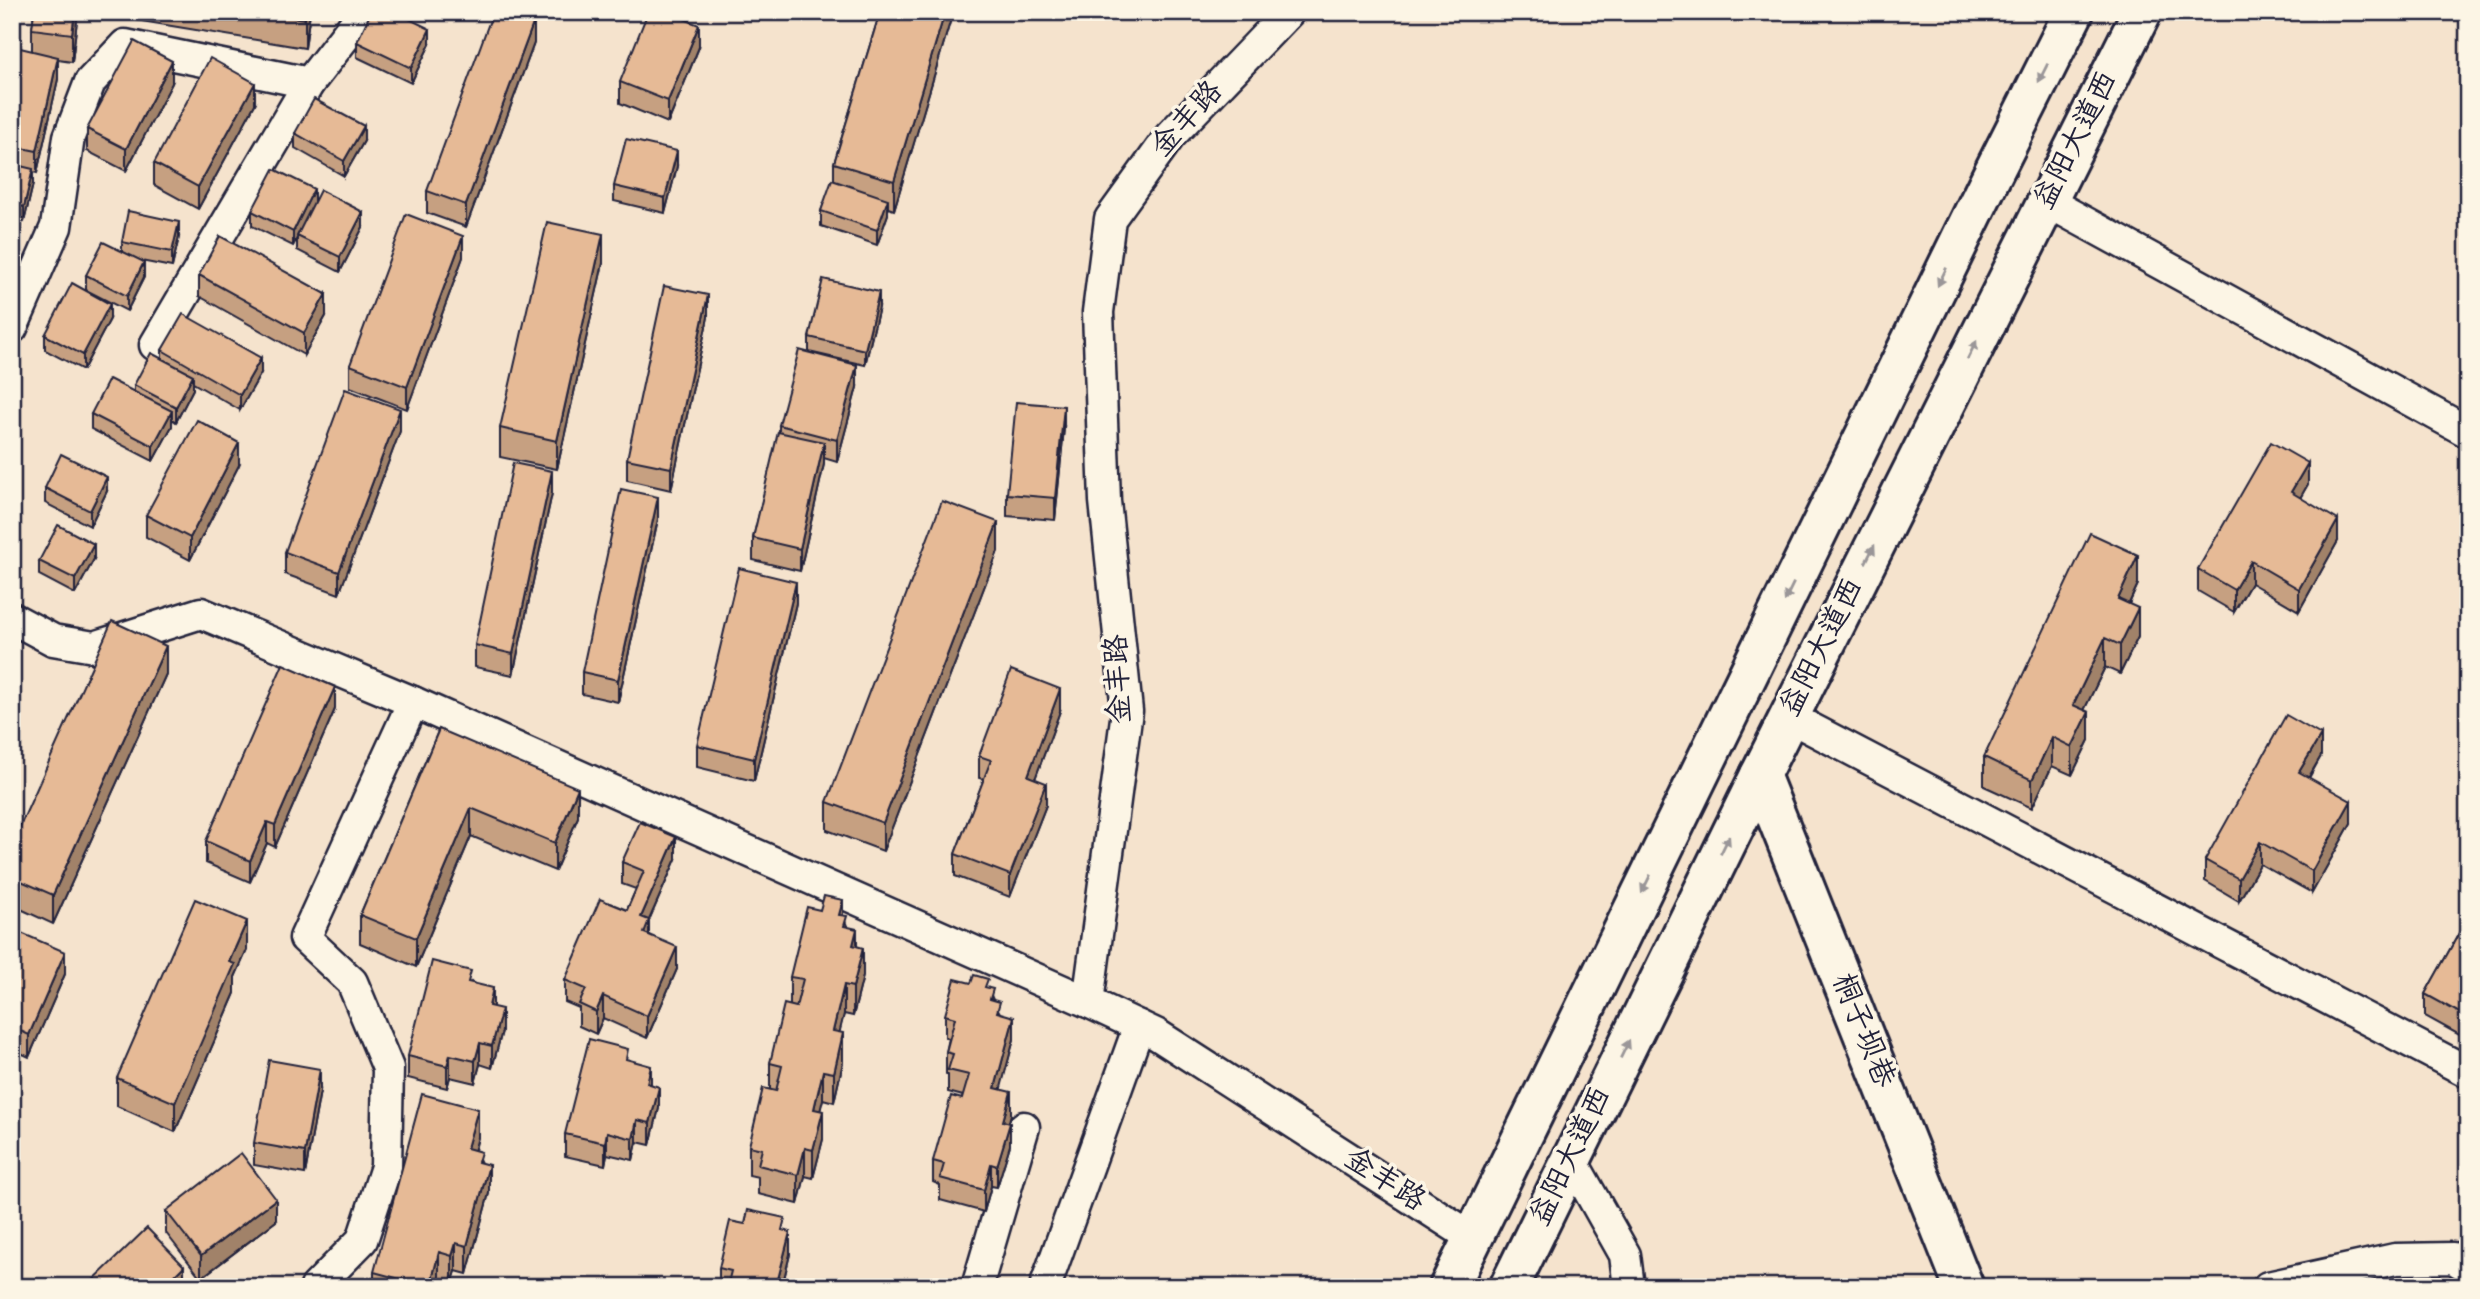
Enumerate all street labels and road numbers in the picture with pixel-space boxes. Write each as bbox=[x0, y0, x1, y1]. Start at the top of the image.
street label: 益阳大道西 bbox=[2023, 64, 2131, 218]
street label: 金丰路 bbox=[1142, 72, 1234, 168]
street label: 益阳大道西 bbox=[1769, 571, 1877, 725]
street label: 金丰路 bbox=[1096, 633, 1144, 725]
street label: 桐子坝巷 bbox=[1819, 967, 1905, 1095]
street label: 益阳大道西 bbox=[1519, 1080, 1625, 1234]
street label: 金丰路 bbox=[1334, 1138, 1434, 1224]

